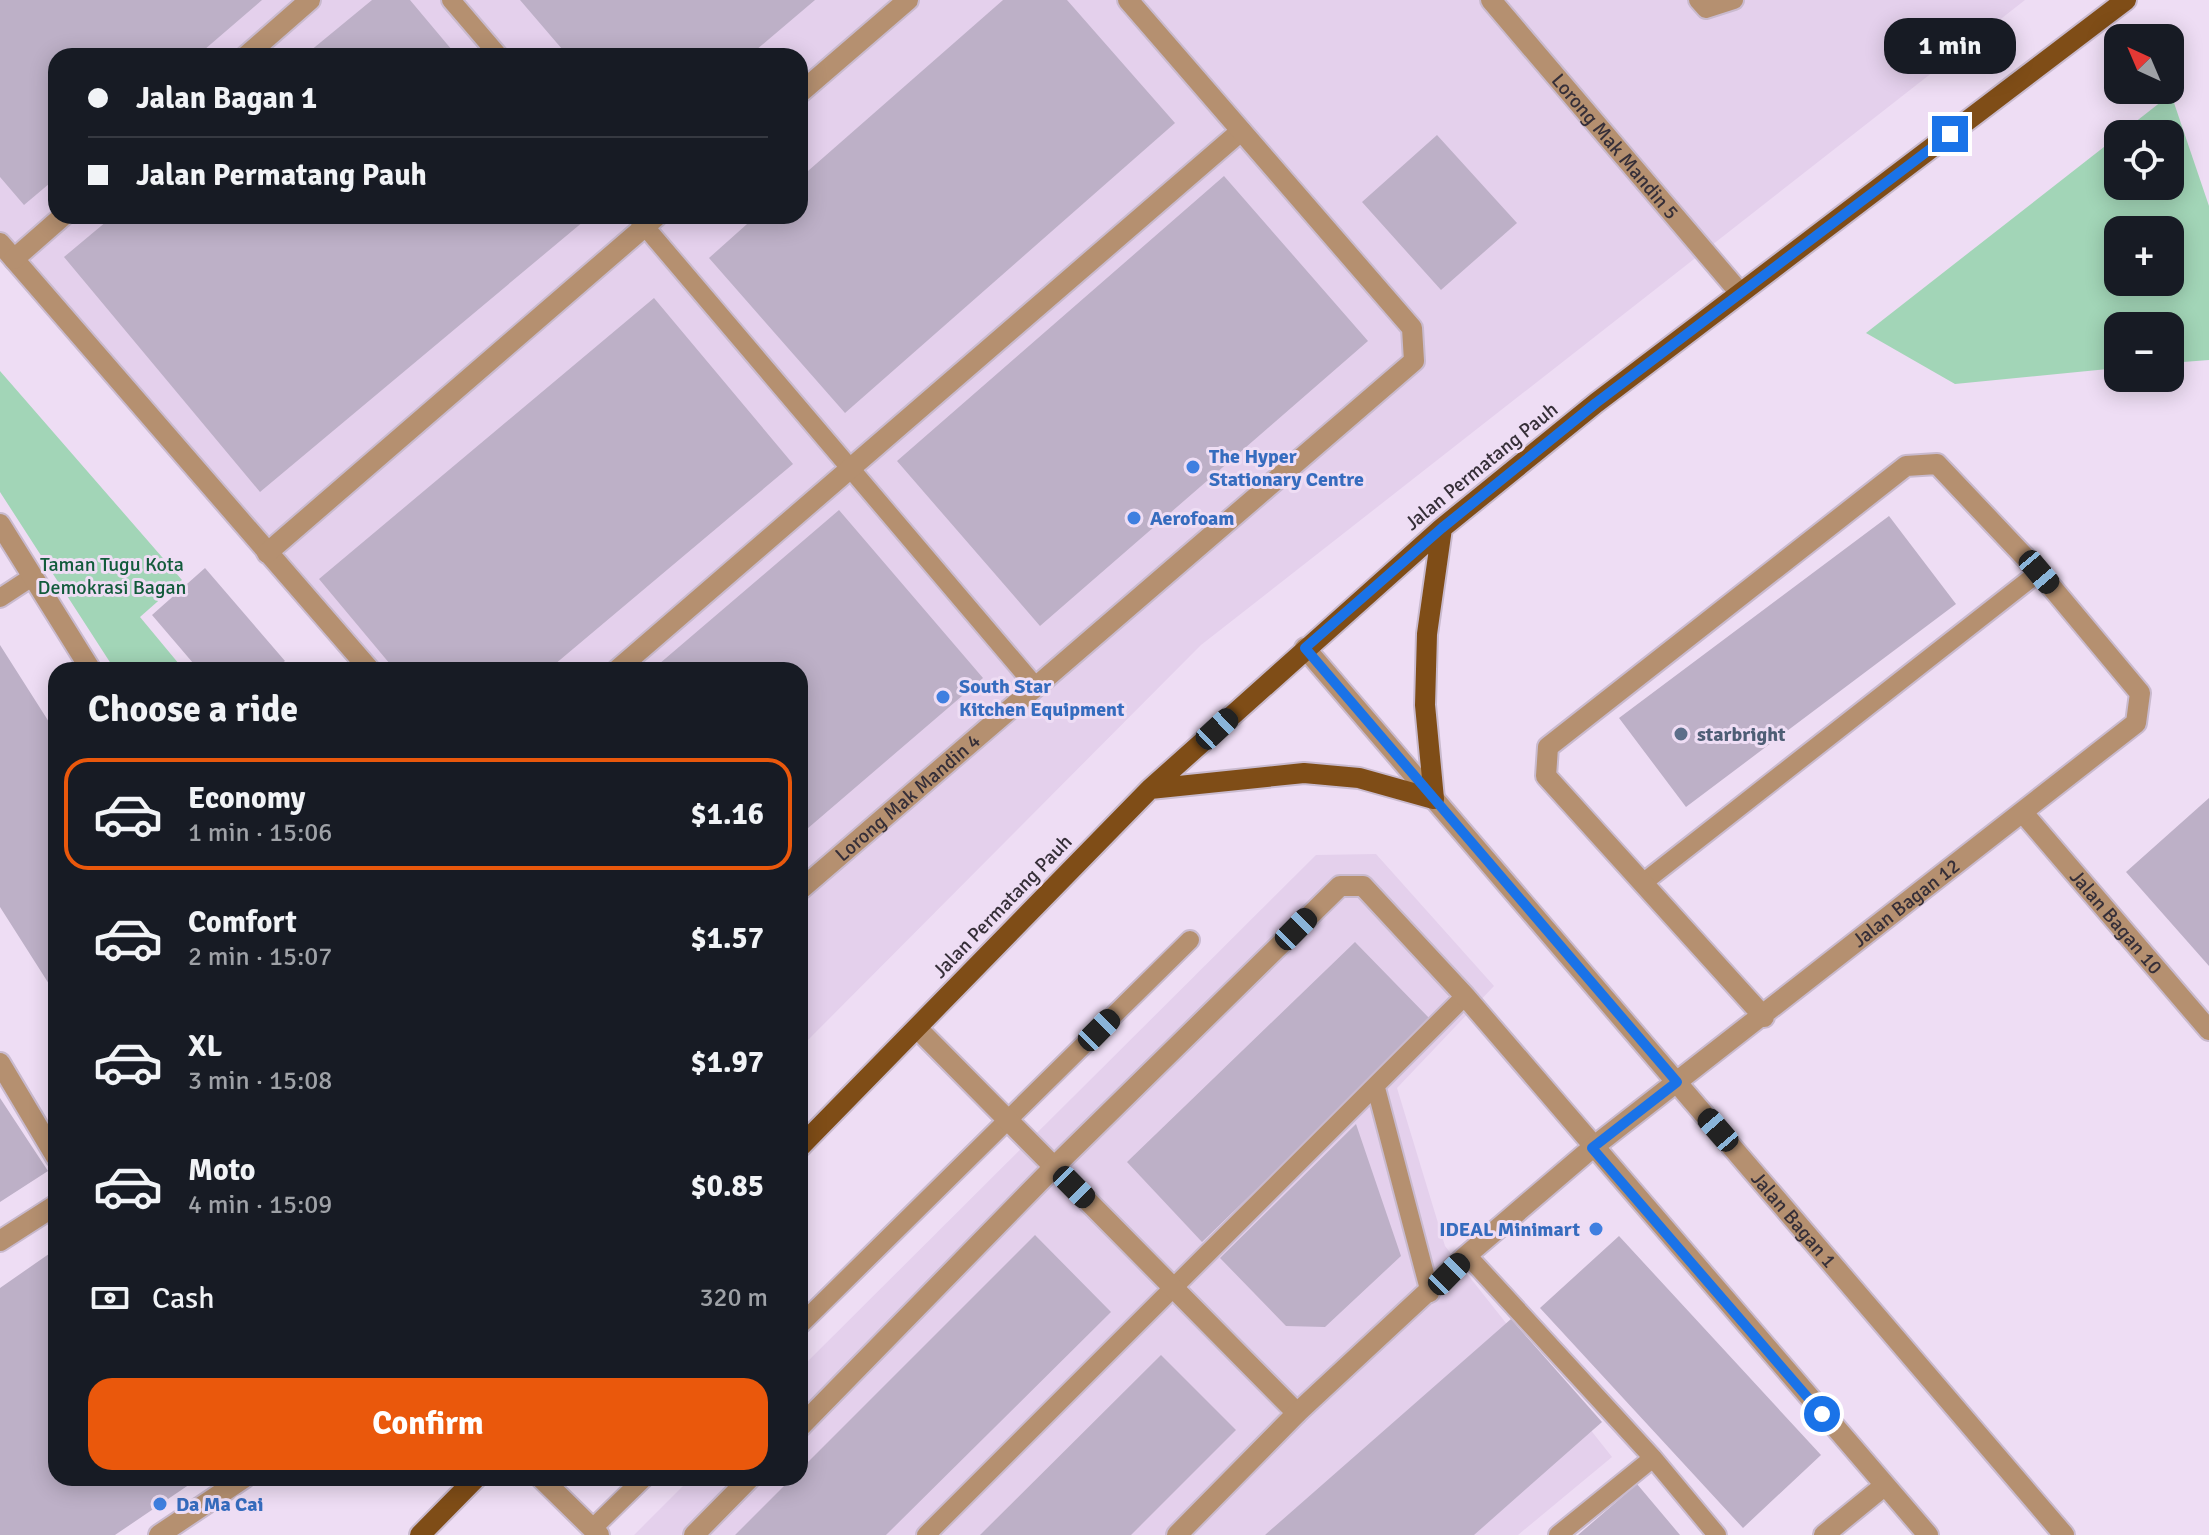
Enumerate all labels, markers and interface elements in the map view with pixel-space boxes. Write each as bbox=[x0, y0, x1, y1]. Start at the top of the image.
callout: 1 min bbox=[1884, 18, 2016, 74]
north arrow bbox=[2104, 24, 2184, 104]
map controls bbox=[2104, 24, 2184, 392]
text: 1 min bbox=[1919, 30, 1981, 62]
street label: Lorong Mak Mandin 5 bbox=[1546, 69, 1684, 225]
text: Jalan Bagan 1 bbox=[136, 80, 317, 117]
route end bbox=[1932, 116, 1968, 152]
button: locate bbox=[2104, 120, 2184, 200]
text: Jalan Permatang Pauh bbox=[136, 157, 427, 194]
button: + bbox=[2104, 216, 2184, 296]
button: − bbox=[2104, 312, 2184, 392]
street label: Jalan Permatang Pauh bbox=[1400, 397, 1563, 536]
place label: The Hyper Stationary Centre bbox=[1209, 444, 1364, 492]
marker: The Hyper Stationary Centre bbox=[1184, 458, 1202, 476]
place label: Aerofoam bbox=[1150, 506, 1235, 531]
marker: Aerofoam bbox=[1125, 509, 1143, 527]
car bbox=[2014, 546, 2064, 598]
park label: Taman Tugu Kota Demokrasi Bagan bbox=[37, 552, 187, 600]
place label: South Star Kitchen Equipment bbox=[959, 674, 1125, 722]
text: Choose a ride bbox=[88, 687, 298, 732]
marker: South Star Kitchen Equipment bbox=[934, 688, 952, 706]
car bbox=[1191, 704, 1243, 754]
place label: starbright bbox=[1697, 722, 1786, 747]
marker: starbright bbox=[1672, 725, 1690, 743]
street label: Lorong Mak Mandin 4 bbox=[830, 728, 986, 867]
icon: car bbox=[92, 778, 164, 850]
text: Economy bbox=[188, 780, 305, 817]
text: $1.16 bbox=[691, 796, 764, 833]
text: 1 min · 15:06 bbox=[188, 817, 332, 849]
street label: Jalan Permatang Pauh bbox=[927, 829, 1077, 983]
street label: Jalan Bagan 12 bbox=[1847, 853, 1965, 953]
street label: Jalan Bagan 10 bbox=[2064, 865, 2168, 980]
icon: car bbox=[92, 902, 164, 974]
text: Comfort bbox=[188, 904, 297, 941]
car bbox=[1271, 904, 1321, 954]
text: $1.57 bbox=[691, 920, 764, 957]
text: 2 min · 15:07 bbox=[188, 941, 332, 973]
car bbox=[1074, 1005, 1124, 1055]
icon: car bbox=[92, 1026, 164, 1098]
text: XL bbox=[188, 1028, 222, 1065]
text: $1.97 bbox=[691, 1044, 764, 1081]
text: 3 min · 15:08 bbox=[188, 1065, 332, 1097]
car bbox=[1693, 1104, 1743, 1156]
icon: car bbox=[92, 1150, 164, 1222]
text: Moto bbox=[188, 1152, 255, 1189]
car bbox=[1049, 1162, 1099, 1212]
street label: Jalan Bagan 1 bbox=[1745, 1166, 1842, 1273]
text: $0.85 bbox=[691, 1168, 764, 1205]
text: 4 min · 15:09 bbox=[188, 1189, 332, 1221]
place label: IDEAL Minimart bbox=[1439, 1217, 1580, 1242]
marker: IDEAL Minimart bbox=[1587, 1220, 1605, 1238]
car bbox=[1424, 1249, 1474, 1299]
icon: cash bbox=[88, 1276, 132, 1320]
text: Cash bbox=[152, 1280, 215, 1317]
text: 320 m bbox=[699, 1282, 768, 1314]
button: Confirm bbox=[88, 1378, 768, 1470]
route start bbox=[1804, 1396, 1840, 1432]
place label: Da Ma Cai bbox=[176, 1492, 264, 1517]
marker: Da Ma Cai bbox=[151, 1495, 169, 1513]

